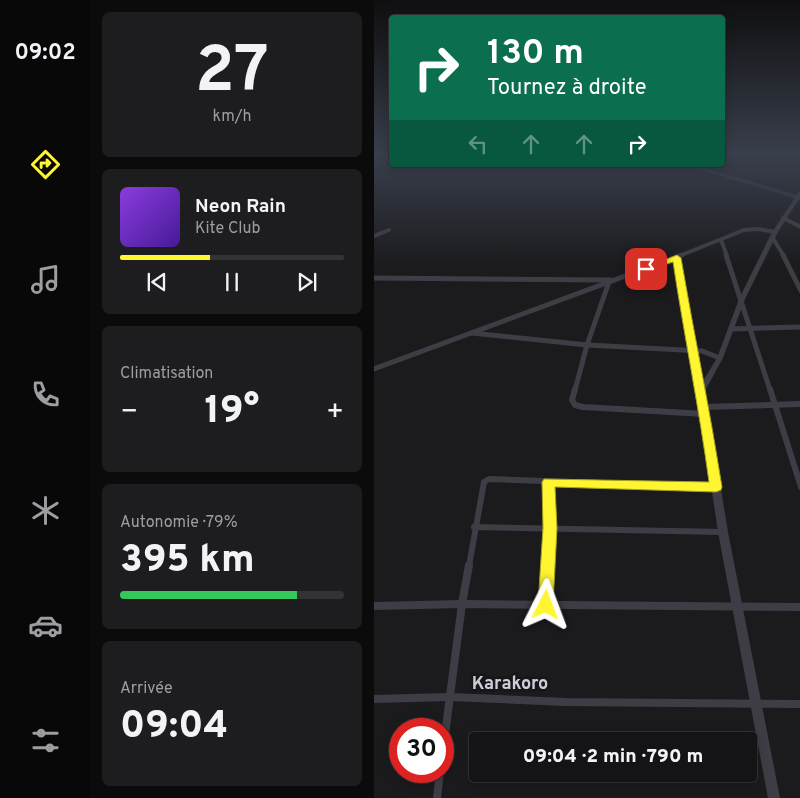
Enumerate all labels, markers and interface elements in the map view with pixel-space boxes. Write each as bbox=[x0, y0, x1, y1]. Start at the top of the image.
text: 130 m bbox=[487, 32, 584, 76]
text: 27 bbox=[195, 33, 269, 115]
icon: right bbox=[404, 35, 469, 100]
text: 09:02 bbox=[14, 40, 76, 67]
text: Tournez à droite bbox=[487, 75, 647, 102]
text: km/h bbox=[213, 107, 251, 127]
icon: left bbox=[464, 130, 492, 158]
icon: ahead bbox=[517, 130, 545, 158]
icon: ahead bbox=[570, 130, 598, 158]
icon: right bbox=[623, 130, 651, 158]
icon: directions bbox=[28, 147, 63, 182]
text: Neon Rain bbox=[195, 195, 286, 219]
text: Kite Club bbox=[195, 219, 260, 239]
pin bbox=[625, 248, 667, 290]
icon: arrive bbox=[632, 255, 660, 283]
icon: music bbox=[28, 262, 63, 297]
icon: previous bbox=[143, 268, 171, 296]
icon: pause bbox=[218, 268, 246, 296]
icon: next bbox=[293, 268, 321, 296]
text: Climatisation bbox=[120, 364, 213, 384]
icon: phone bbox=[28, 377, 63, 412]
text: 19° bbox=[204, 388, 260, 437]
text: − bbox=[120, 395, 138, 431]
text: + bbox=[326, 395, 344, 431]
icon: climate bbox=[28, 493, 63, 528]
text: Autonomie · 79% bbox=[120, 513, 238, 533]
text: 395 km bbox=[120, 537, 255, 586]
position arrow bbox=[519, 578, 571, 630]
icon: car bbox=[28, 608, 63, 643]
district label: Karakoro bbox=[472, 673, 548, 696]
text: Arrivée bbox=[120, 679, 173, 699]
text: 09:04 bbox=[120, 703, 228, 752]
speed limit sign: 30 bbox=[389, 718, 454, 783]
icon: filters bbox=[28, 723, 63, 758]
text: 09:04 · 2 min · 790 m bbox=[523, 745, 703, 769]

